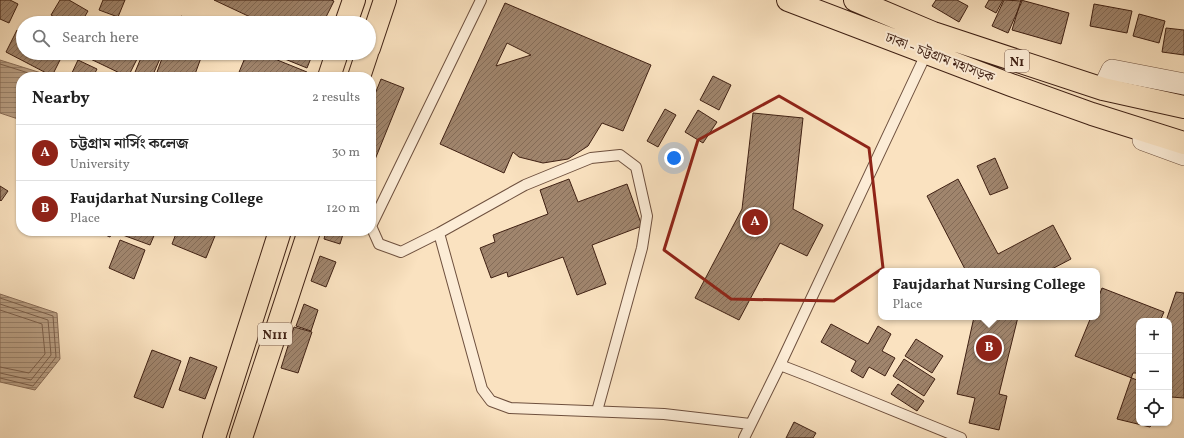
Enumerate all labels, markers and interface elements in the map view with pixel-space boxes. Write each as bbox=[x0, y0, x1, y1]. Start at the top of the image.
search box bbox=[16, 16, 376, 60]
icon: search bbox=[30, 27, 52, 49]
text: Search here bbox=[62, 28, 139, 49]
street label: ঢাকা - চট্টগ্রাম মহাসড়ক bbox=[881, 28, 998, 88]
road number: N1 bbox=[1005, 50, 1029, 72]
text: Nearby bbox=[32, 87, 90, 110]
text: 2 results bbox=[312, 89, 360, 107]
text: চট্টগ্রাম নার্সিং কলেজ bbox=[70, 134, 189, 155]
text: A bbox=[40, 144, 50, 162]
text: 30 m bbox=[332, 144, 360, 162]
your location bbox=[664, 148, 684, 168]
text: University bbox=[70, 156, 130, 174]
text: Faujdarhat Nursing College bbox=[70, 189, 263, 210]
text: B bbox=[41, 200, 49, 218]
text: 120 m bbox=[326, 200, 360, 218]
pin: A bbox=[742, 207, 768, 237]
text: Place bbox=[70, 210, 100, 228]
popup bbox=[878, 268, 1100, 320]
text: Faujdarhat Nursing College bbox=[892, 275, 1086, 296]
text: Place bbox=[892, 296, 922, 314]
map controls bbox=[1136, 318, 1172, 426]
button: + bbox=[1136, 318, 1172, 354]
road number: N111 bbox=[258, 323, 292, 345]
pin: B bbox=[976, 333, 1002, 363]
button: − bbox=[1136, 354, 1172, 390]
button: locate bbox=[1136, 390, 1172, 426]

